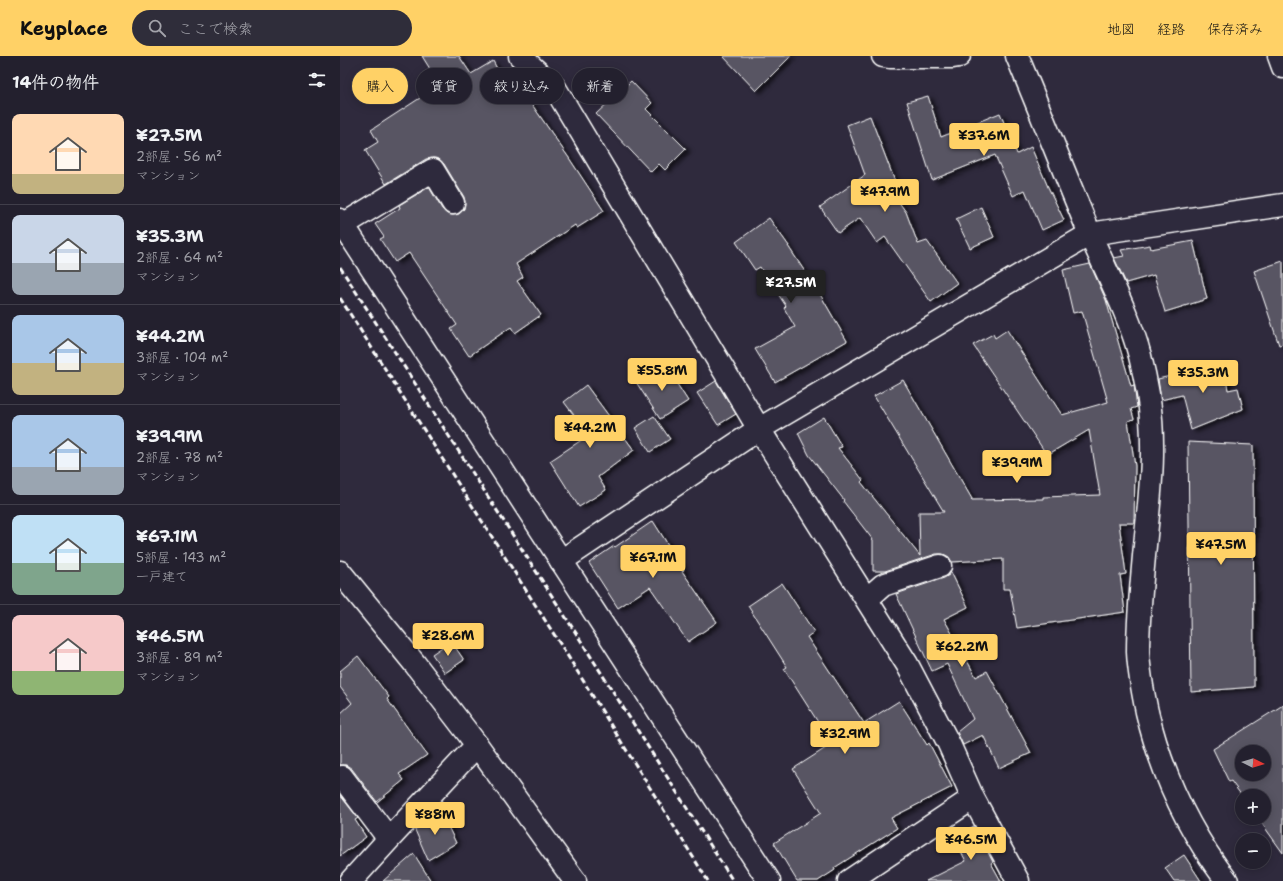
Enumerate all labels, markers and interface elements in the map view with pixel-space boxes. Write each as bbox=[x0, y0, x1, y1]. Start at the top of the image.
search box bbox=[132, 10, 412, 46]
text: Keyplace bbox=[20, 16, 108, 41]
icon: search bbox=[146, 17, 168, 39]
text: ここで検索 bbox=[178, 19, 253, 39]
text: 地図 bbox=[1107, 20, 1135, 38]
text: 経路 bbox=[1157, 20, 1185, 38]
text: 保存済み bbox=[1207, 20, 1263, 38]
chip: 購入 bbox=[352, 68, 408, 104]
chip: 賃貸 bbox=[416, 68, 472, 104]
chip: 絞り込み bbox=[480, 68, 564, 104]
chip: 新着 bbox=[572, 68, 628, 104]
icon: filters bbox=[306, 69, 328, 91]
text: 14件の物件 bbox=[12, 71, 99, 93]
pin: ¥37.6M bbox=[951, 123, 1017, 157]
text: ¥27.5M bbox=[136, 124, 202, 146]
text: ¥37.6M bbox=[958, 127, 1010, 144]
icon: home bbox=[44, 130, 92, 178]
text: 2部屋 · 56 m² bbox=[136, 148, 222, 165]
text: マンション bbox=[136, 167, 200, 184]
pin: ¥47.9M bbox=[852, 179, 918, 213]
text: ¥47.9M bbox=[860, 183, 910, 200]
text: ¥35.3M bbox=[136, 225, 204, 247]
icon: home bbox=[44, 231, 92, 279]
text: 2部屋 · 64 m² bbox=[136, 249, 223, 266]
text: マンション bbox=[136, 268, 200, 285]
pin: ¥27.5M bbox=[758, 270, 824, 304]
text: ¥27.5M bbox=[766, 274, 816, 291]
text: ¥44.2M bbox=[136, 325, 205, 347]
icon: home bbox=[44, 331, 92, 379]
text: 3部屋 · 104 m² bbox=[136, 349, 228, 366]
pin: ¥55.8M bbox=[629, 358, 695, 392]
pin: ¥35.3M bbox=[1170, 360, 1236, 394]
text: ¥55.8M bbox=[637, 362, 687, 379]
text: ¥35.3M bbox=[1177, 364, 1229, 381]
text: マンション bbox=[136, 368, 200, 385]
pin: ¥44.2M bbox=[557, 415, 623, 449]
text: ¥44.2M bbox=[564, 419, 616, 436]
text: ¥39.9M bbox=[136, 425, 203, 447]
icon: home bbox=[44, 431, 92, 479]
text: 2部屋 · 78 m² bbox=[136, 449, 223, 466]
pin: ¥39.9M bbox=[984, 450, 1050, 484]
text: ¥39.9M bbox=[991, 454, 1043, 471]
text: マンション bbox=[136, 468, 200, 485]
text: ¥67.1M bbox=[136, 525, 198, 547]
icon: home bbox=[44, 531, 92, 579]
pin: ¥47.5M bbox=[1188, 532, 1254, 566]
text: ¥47.5M bbox=[1196, 536, 1246, 553]
pin: ¥67.1M bbox=[620, 545, 686, 579]
text: 5部屋 · 143 m² bbox=[136, 549, 226, 566]
text: ¥67.1M bbox=[629, 549, 677, 566]
text: 一戸建て bbox=[136, 568, 188, 585]
pin: ¥28.6M bbox=[415, 623, 481, 657]
text: ¥46.5M bbox=[136, 625, 204, 647]
text: ¥28.6M bbox=[422, 627, 474, 644]
icon: home bbox=[44, 631, 92, 679]
pin: ¥62.2M bbox=[929, 634, 995, 668]
text: ¥62.2M bbox=[936, 638, 988, 655]
text: 3部屋 · 89 m² bbox=[136, 649, 223, 666]
text: マンション bbox=[136, 668, 200, 685]
pin: ¥32.9M bbox=[812, 721, 878, 755]
text: ¥32.9M bbox=[819, 725, 871, 742]
north arrow bbox=[1235, 745, 1271, 781]
map controls bbox=[1235, 745, 1271, 869]
button: + bbox=[1235, 789, 1271, 825]
pin: ¥88M bbox=[411, 802, 459, 836]
text: ¥88M bbox=[415, 806, 455, 823]
pin: ¥46.5M bbox=[938, 827, 1004, 861]
text: ¥46.5M bbox=[945, 831, 997, 848]
button: − bbox=[1235, 833, 1271, 869]

